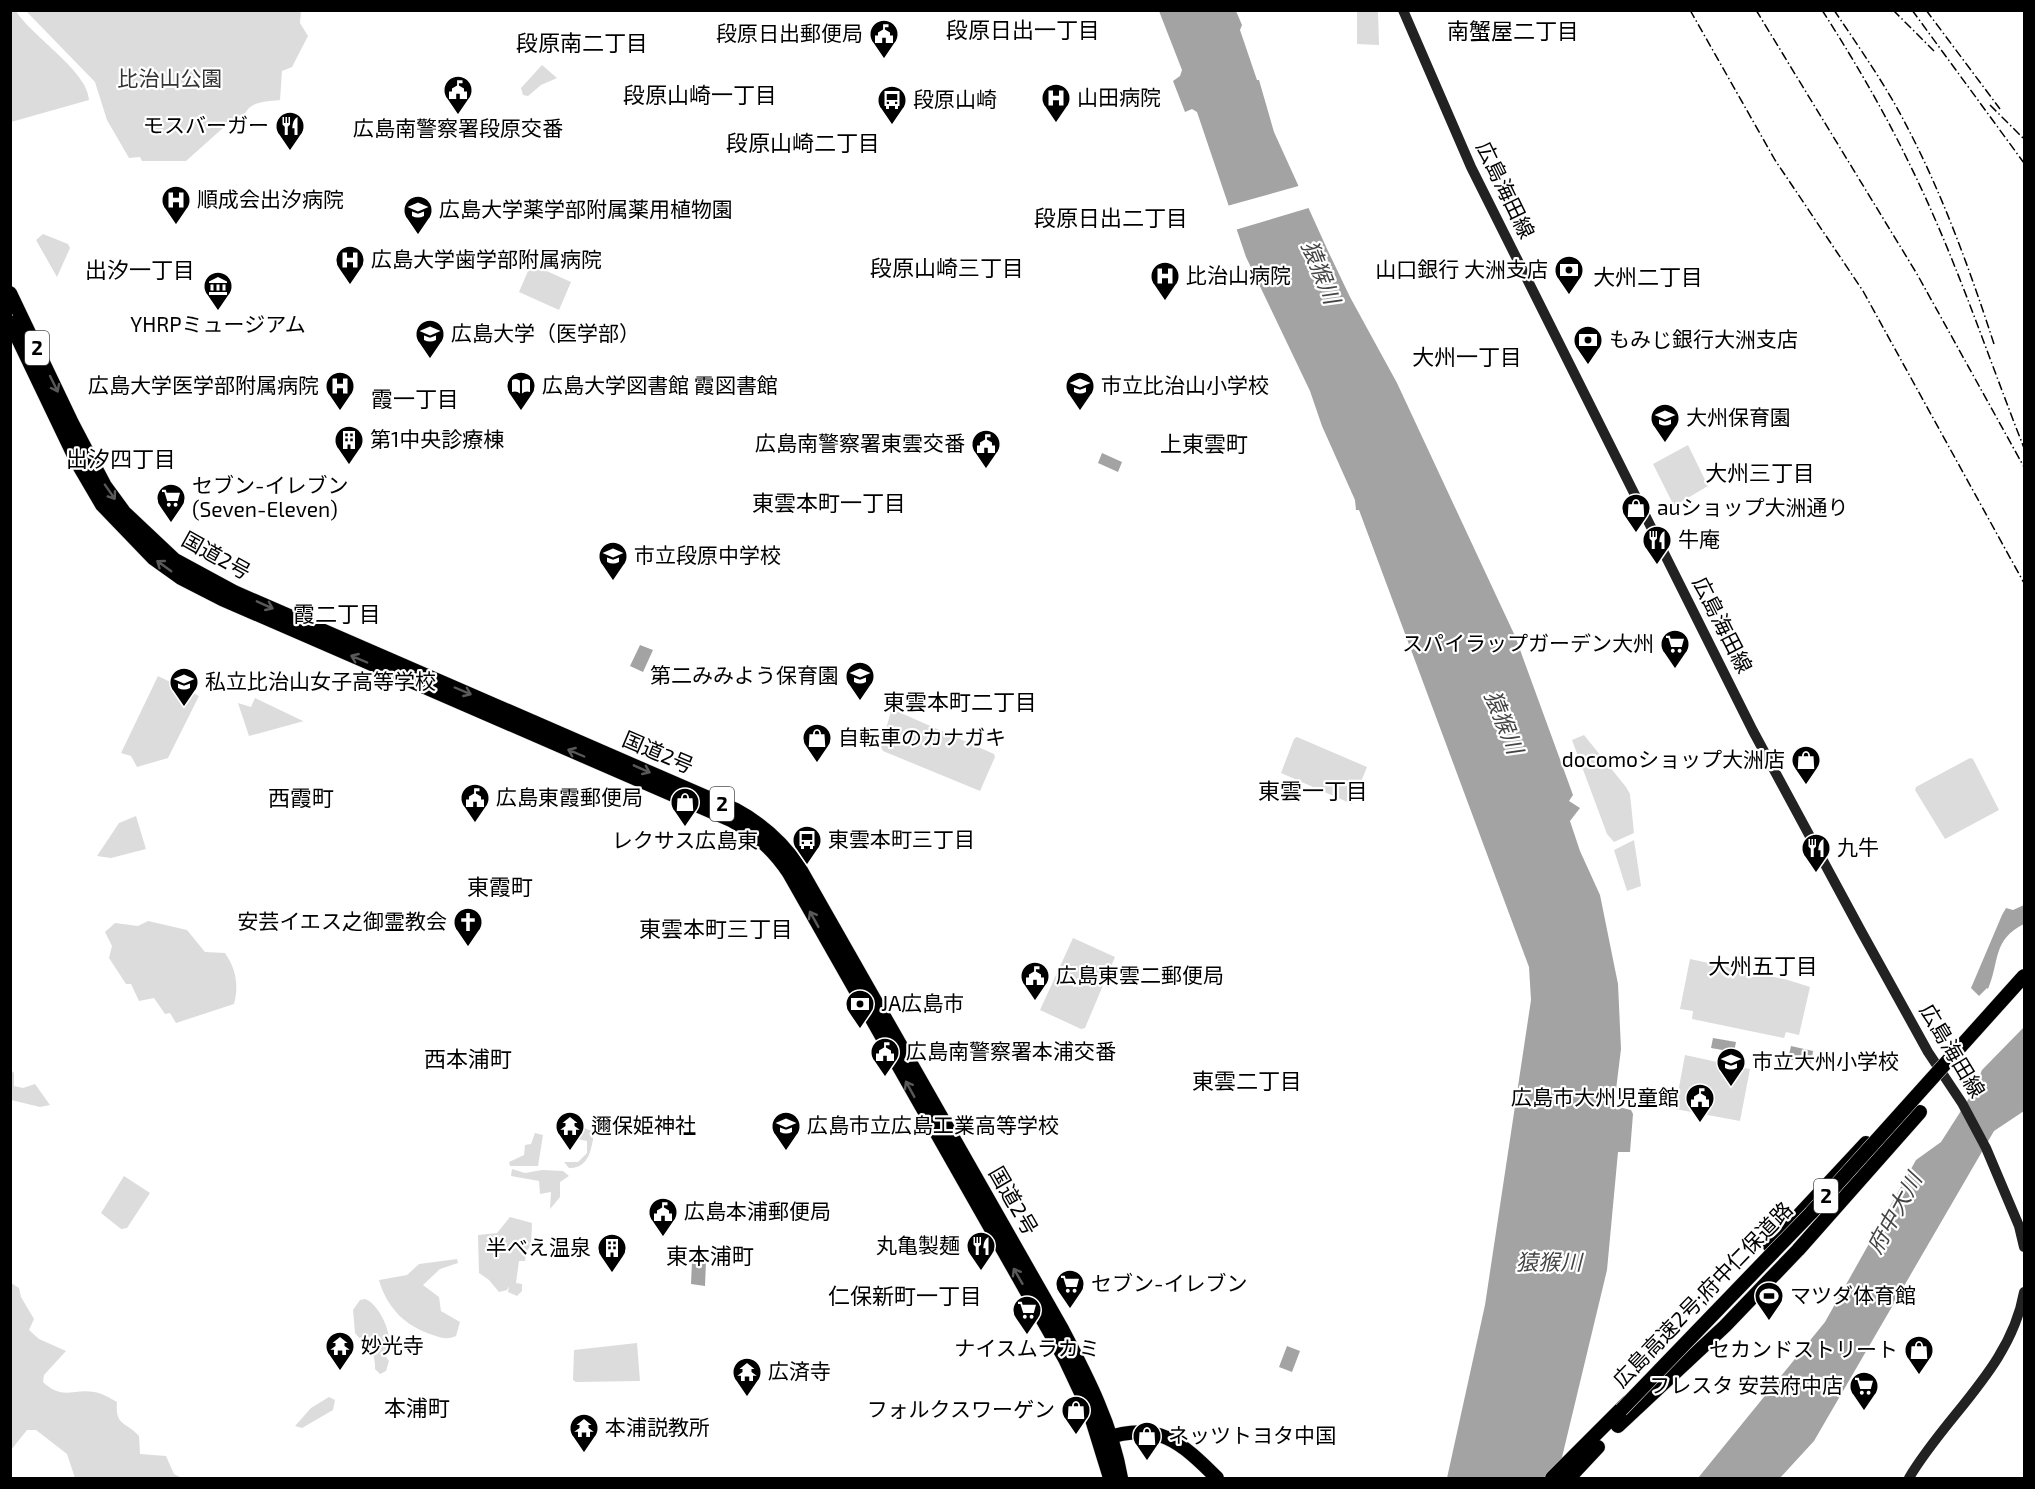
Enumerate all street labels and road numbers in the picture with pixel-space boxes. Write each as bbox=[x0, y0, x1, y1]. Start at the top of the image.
street label: 広島海田線 bbox=[1472, 137, 1541, 242]
road number: 2 bbox=[25, 331, 49, 365]
street label: 国道2号 bbox=[178, 526, 256, 584]
street label: 広島海田線 bbox=[1688, 572, 1758, 677]
street label: 国道2号 bbox=[619, 725, 698, 778]
road number: 2 bbox=[710, 787, 734, 821]
street label: 広島海田線 bbox=[1916, 999, 1991, 1102]
street label: 国道2号 bbox=[985, 1162, 1044, 1239]
road number: 2 bbox=[1814, 1179, 1838, 1213]
street label: 広島高速2号;府中仁保道路 bbox=[1607, 1196, 1797, 1392]

